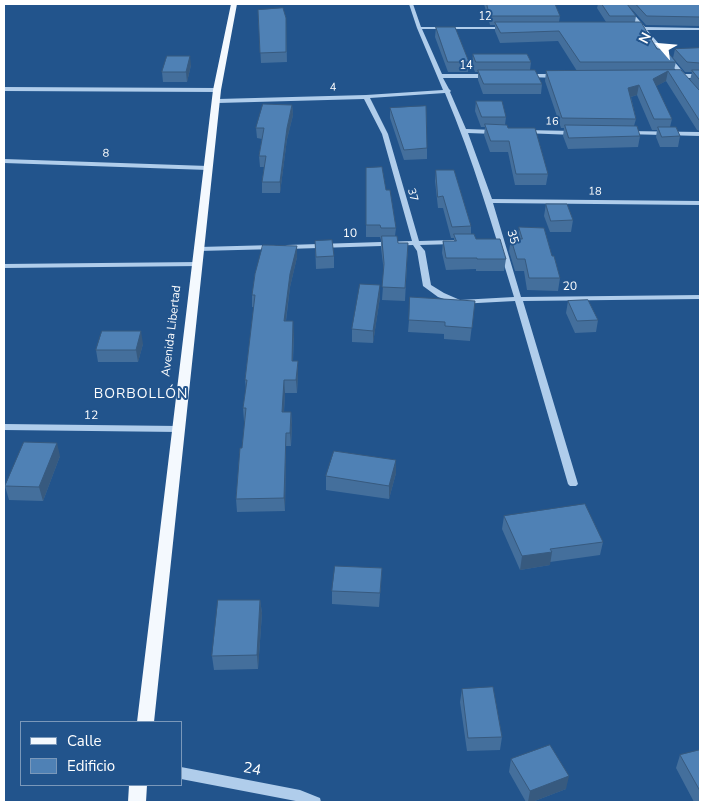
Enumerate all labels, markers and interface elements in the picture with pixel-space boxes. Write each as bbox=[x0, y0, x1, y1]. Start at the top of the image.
street label: 12 bbox=[478, 10, 492, 24]
north arrow bbox=[634, 20, 684, 70]
text: N bbox=[634, 29, 656, 47]
street label: 14 bbox=[459, 59, 473, 73]
street label: 4 bbox=[329, 81, 337, 95]
street label: 16 bbox=[545, 115, 559, 129]
street label: 8 bbox=[102, 147, 110, 161]
street label: 18 bbox=[588, 185, 602, 199]
street label: 37 bbox=[404, 187, 420, 203]
street label: 10 bbox=[343, 227, 357, 241]
street label: 35 bbox=[503, 228, 521, 246]
street label: 20 bbox=[563, 280, 577, 294]
street label: Avenida Libertad bbox=[159, 285, 185, 377]
district label: BORBOLLÓN bbox=[93, 387, 189, 403]
street label: 12 bbox=[84, 409, 98, 423]
legend bbox=[20, 721, 182, 786]
text: Calle bbox=[67, 731, 102, 751]
text: Edificio bbox=[67, 756, 115, 776]
street label: 24 bbox=[241, 759, 263, 781]

